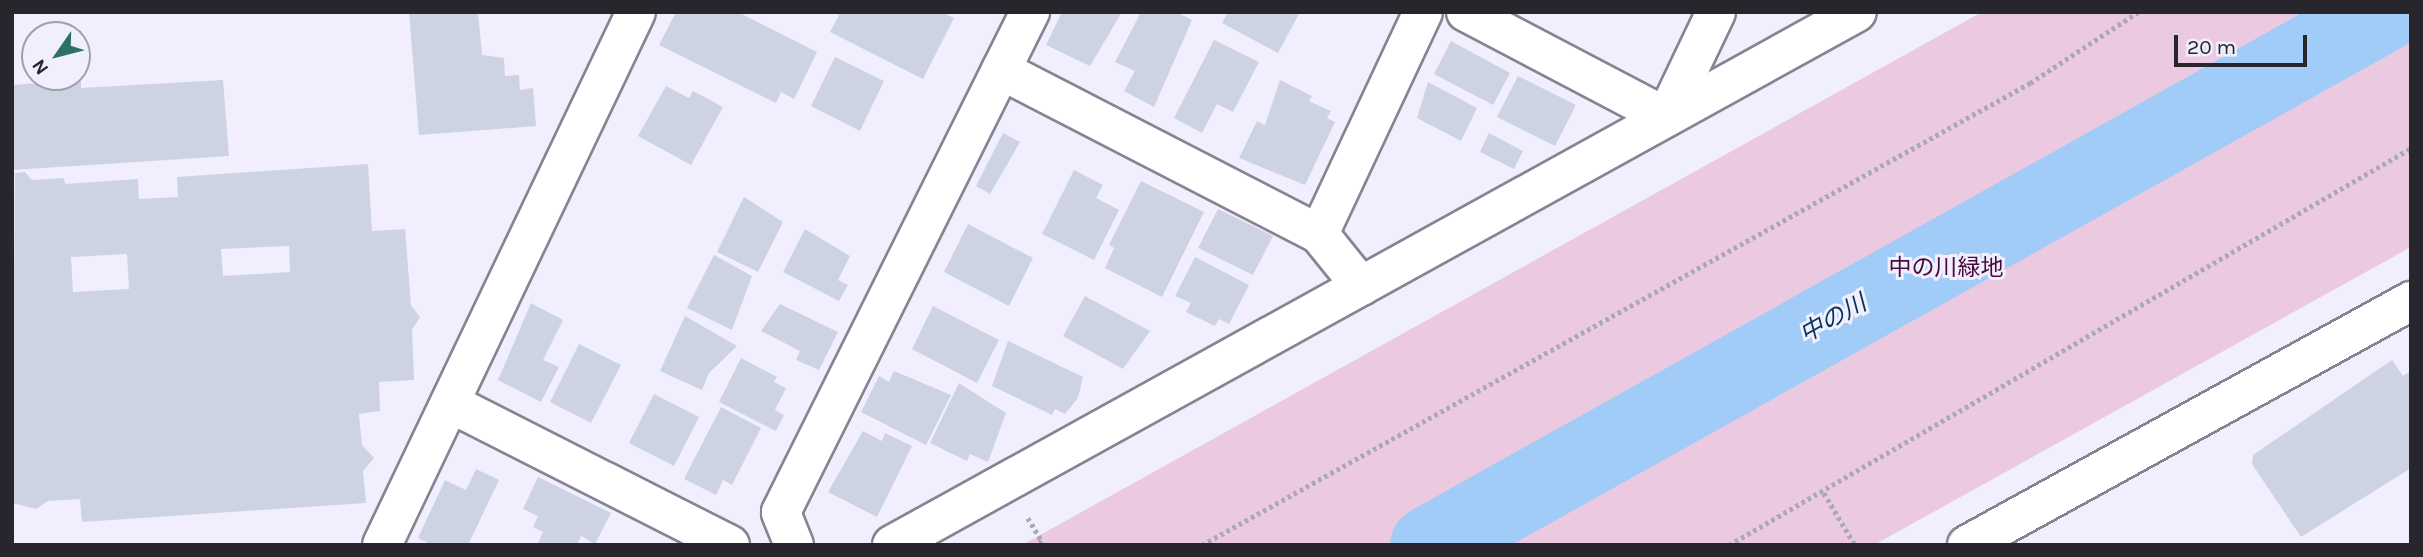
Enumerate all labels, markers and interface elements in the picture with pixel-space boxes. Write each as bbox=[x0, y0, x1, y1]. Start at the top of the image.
north arrow bbox=[21, 21, 91, 91]
scale bar bbox=[2178, 21, 2311, 65]
text: 20 m bbox=[2187, 35, 2236, 59]
text: N bbox=[28, 55, 53, 79]
park label: 中の川緑地 bbox=[1889, 254, 2003, 282]
water label: 中の川 bbox=[1795, 289, 1871, 349]

